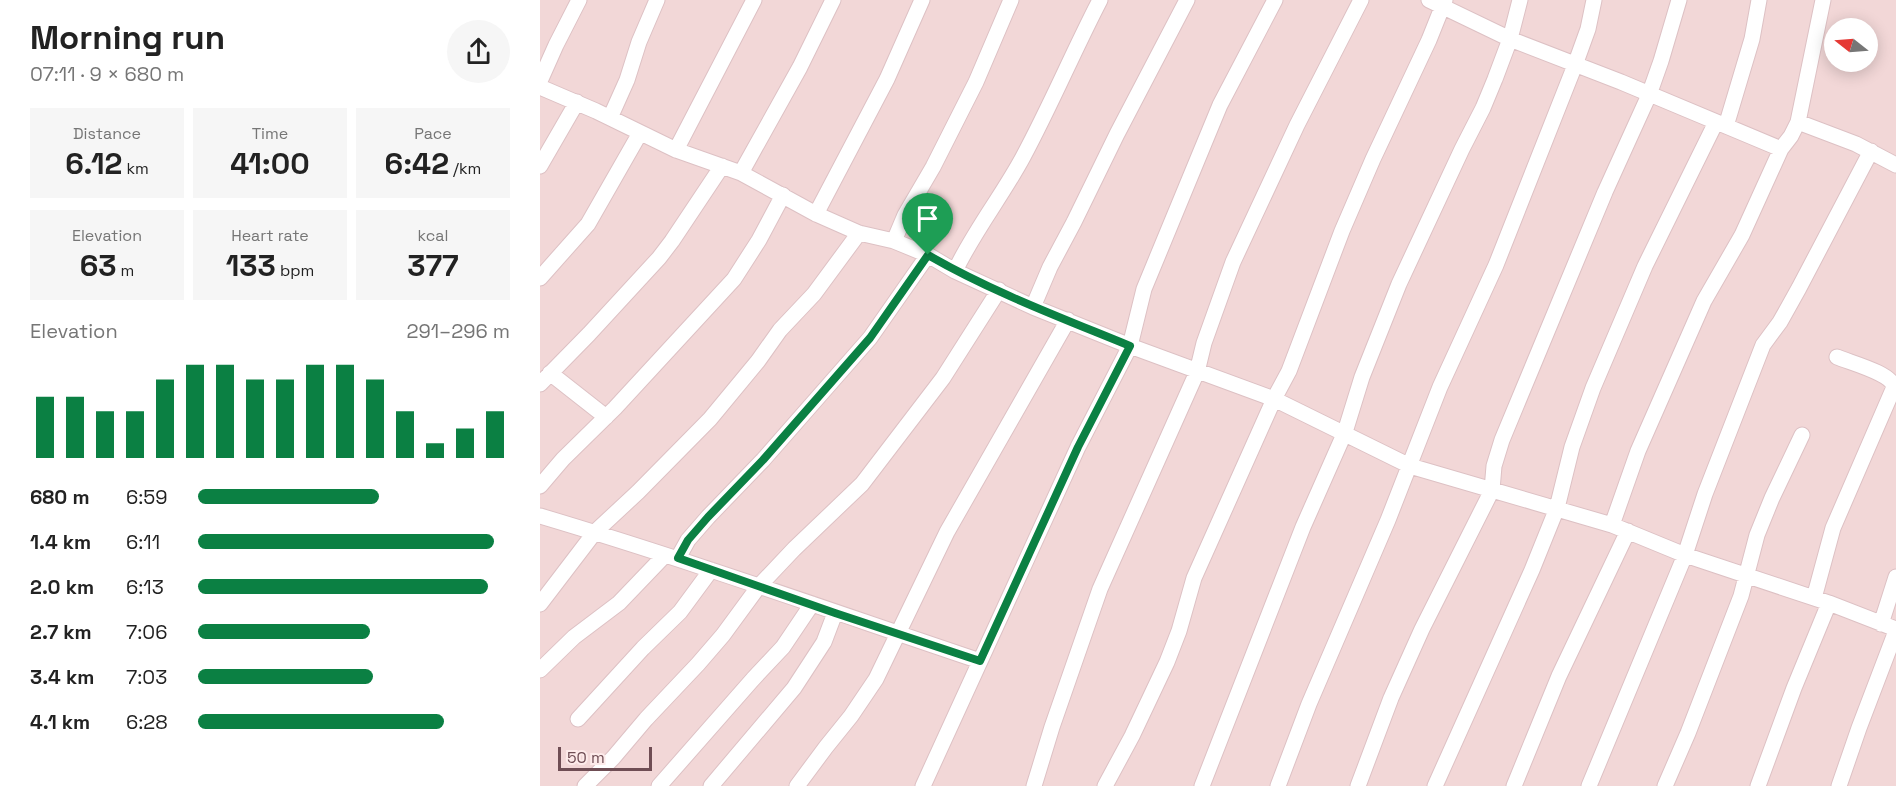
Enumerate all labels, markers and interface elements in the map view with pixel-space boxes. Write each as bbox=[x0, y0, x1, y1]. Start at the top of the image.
text: Morning run bbox=[30, 17, 225, 59]
north arrow bbox=[1824, 18, 1878, 72]
map controls bbox=[1824, 18, 1878, 72]
button: share bbox=[447, 20, 510, 83]
text: 07:11 · 9 × 680 m bbox=[30, 61, 184, 87]
text: Distance bbox=[73, 123, 141, 144]
text: Time bbox=[252, 123, 288, 144]
text: Pace bbox=[414, 123, 452, 144]
text: 6.12 bbox=[65, 144, 122, 183]
text: 41:00 bbox=[230, 144, 310, 183]
text: 6:42 bbox=[385, 144, 449, 183]
text: km bbox=[122, 158, 149, 179]
text: /km bbox=[449, 158, 481, 179]
pin bbox=[902, 193, 953, 255]
icon: arrive bbox=[911, 202, 944, 235]
text: Elevation bbox=[72, 225, 142, 246]
text: Heart rate bbox=[231, 225, 309, 246]
text: kcal bbox=[418, 225, 448, 246]
text: 63 bbox=[80, 246, 116, 285]
text: 133 bbox=[226, 246, 276, 285]
text: 377 bbox=[407, 246, 459, 285]
text: m bbox=[116, 260, 134, 281]
text: bpm bbox=[276, 260, 314, 281]
text: Elevation bbox=[30, 318, 118, 344]
text: 291–296 m bbox=[406, 318, 510, 344]
text: 680 m bbox=[30, 484, 89, 510]
text: 6:59 bbox=[126, 484, 168, 510]
text: 1.4 km bbox=[30, 529, 91, 555]
text: 6:11 bbox=[126, 529, 160, 555]
text: 2.0 km bbox=[30, 574, 94, 600]
text: 6:13 bbox=[126, 574, 164, 600]
text: 2.7 km bbox=[30, 619, 92, 645]
text: 7:06 bbox=[126, 619, 167, 645]
text: 3.4 km bbox=[30, 664, 94, 690]
text: 7:03 bbox=[126, 664, 167, 690]
text: 4.1 km bbox=[30, 709, 90, 735]
text: 6:28 bbox=[126, 709, 168, 735]
scale bar bbox=[558, 744, 652, 772]
text: 50 m bbox=[567, 747, 605, 768]

